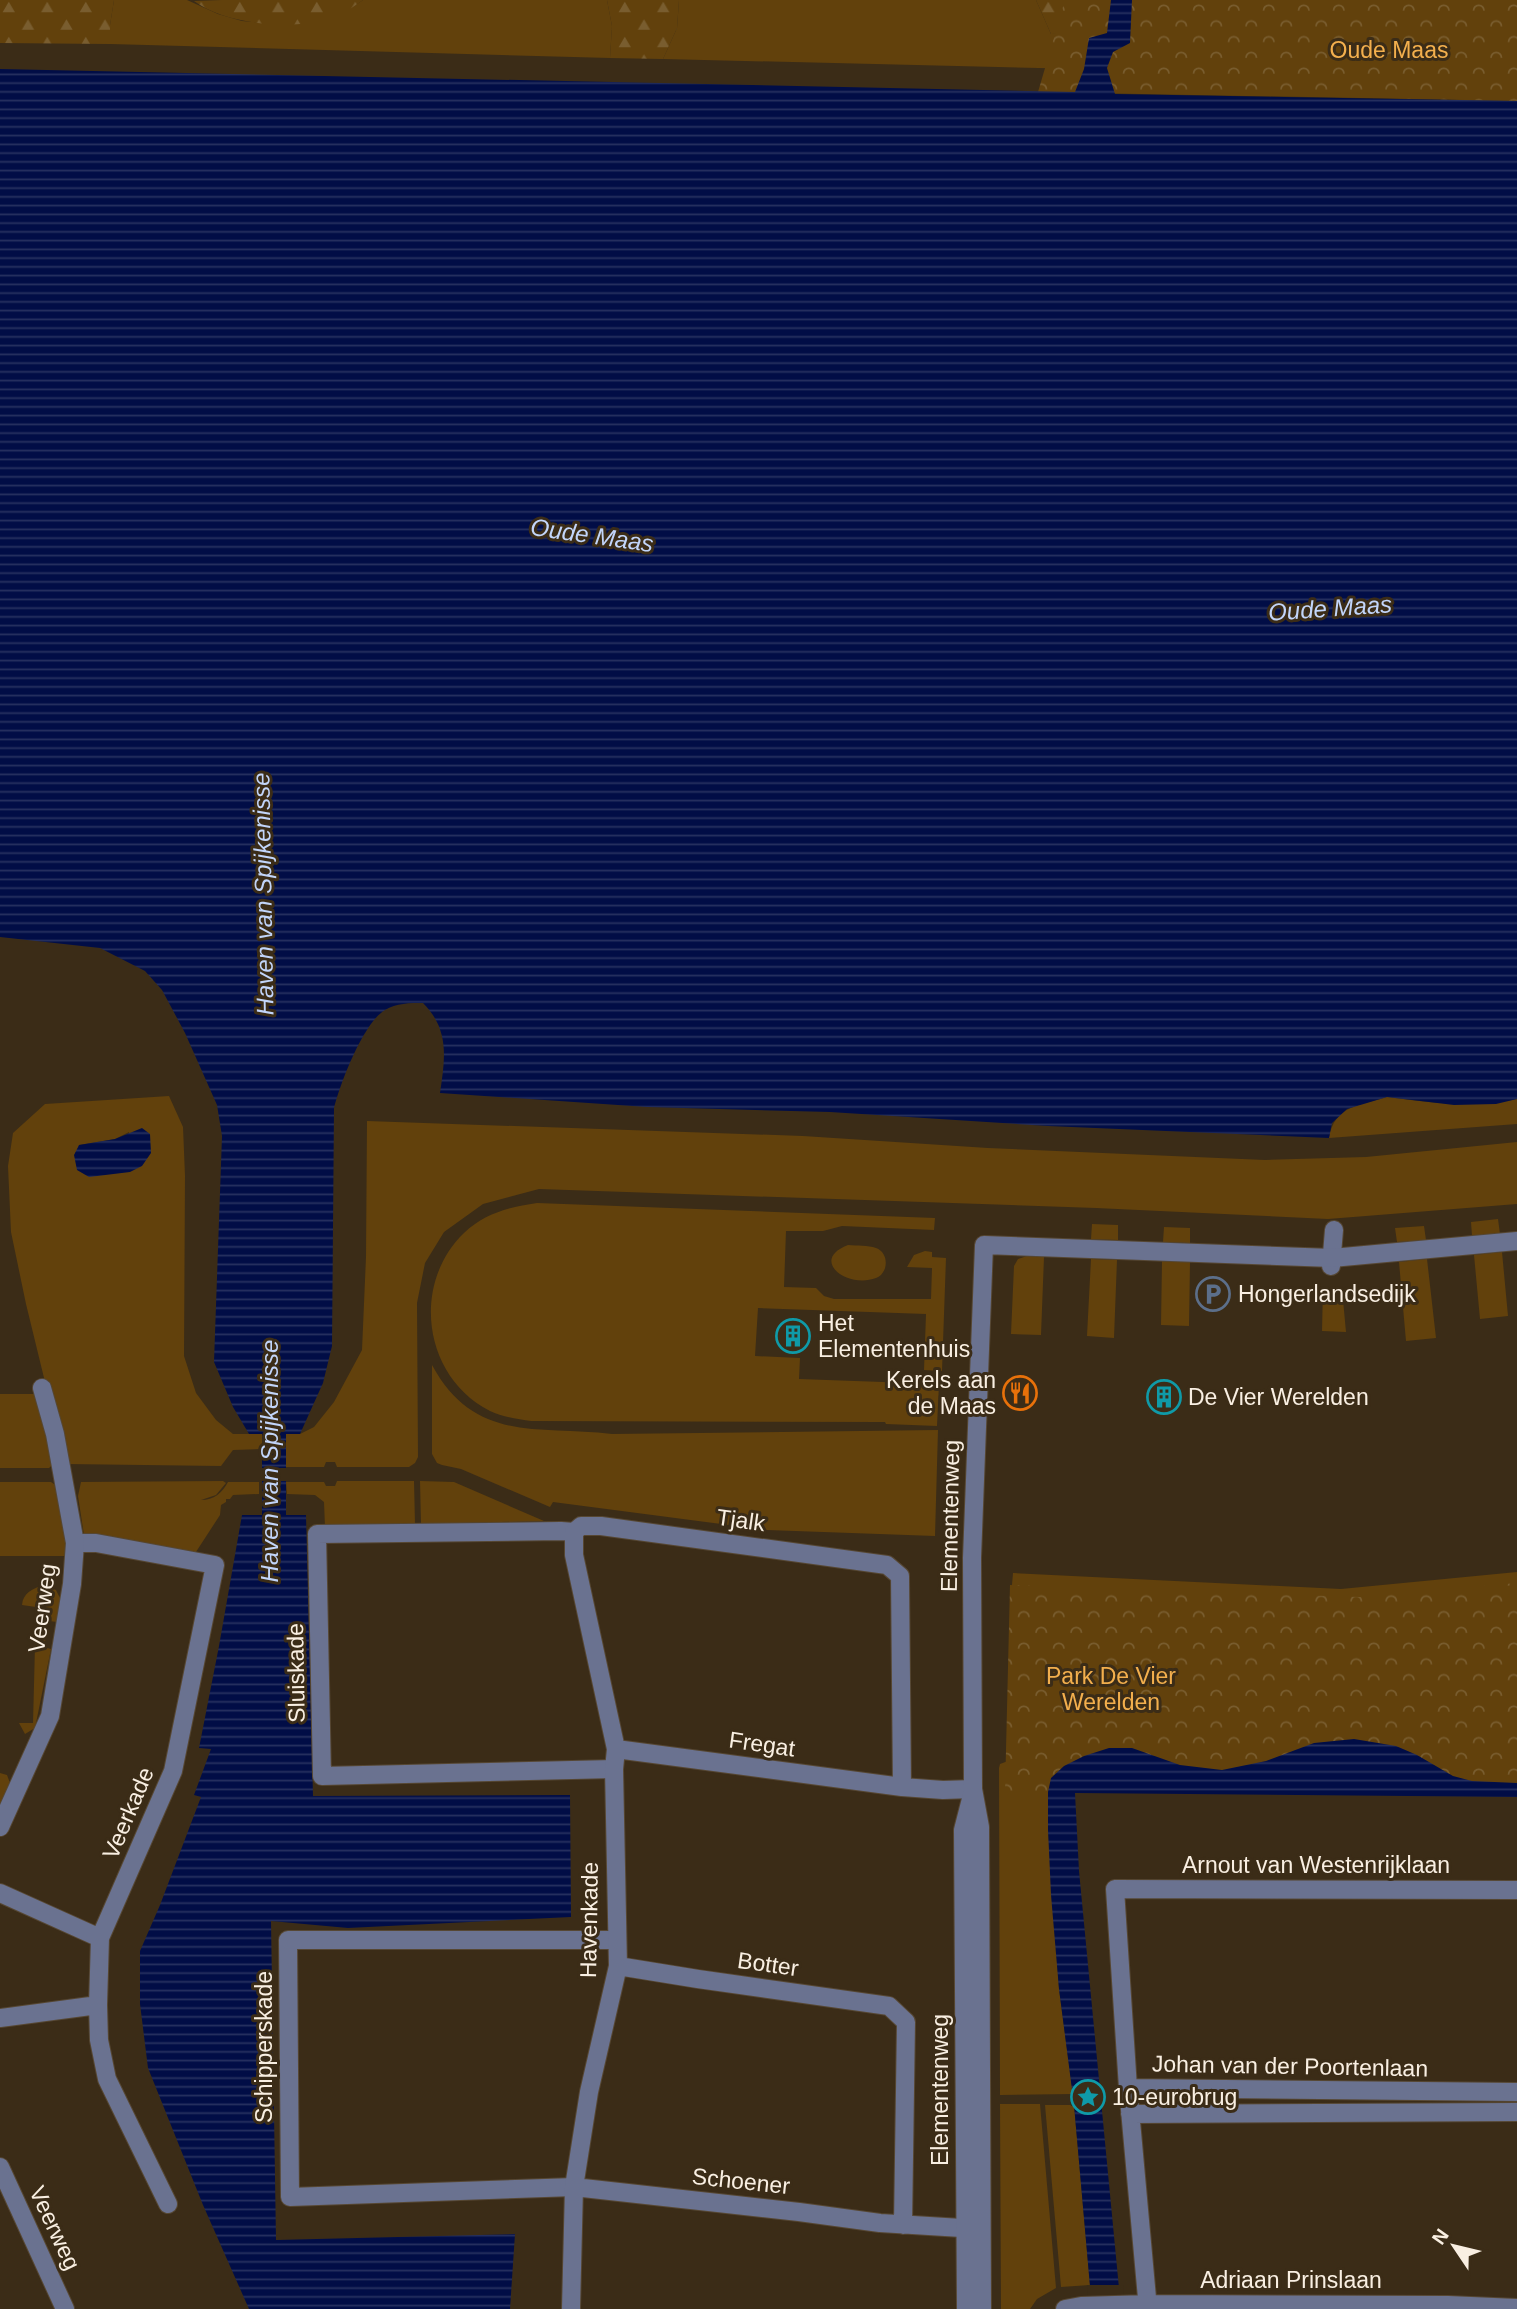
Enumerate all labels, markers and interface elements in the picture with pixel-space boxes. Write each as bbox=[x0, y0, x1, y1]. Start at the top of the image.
park label: Oude Maas bbox=[1330, 37, 1448, 63]
water label: Oude Maas bbox=[529, 513, 655, 557]
water label: Oude Maas bbox=[1267, 590, 1393, 626]
water label: Haven van Spijkenisse bbox=[247, 772, 279, 1016]
parking icon: Hongerlandsedijk bbox=[1194, 1275, 1232, 1313]
place label: Hongerlandsedijk bbox=[1238, 1281, 1416, 1307]
place label: Het Elementenhuis bbox=[818, 1310, 970, 1362]
building icon: Het Elementenhuis bbox=[774, 1317, 812, 1355]
water label: Haven van Spijkenisse bbox=[256, 1340, 283, 1582]
place label: Kerels aan de Maas bbox=[886, 1367, 996, 1419]
restaurant icon: Kerels aan de Maas bbox=[1001, 1374, 1039, 1412]
building icon: De Vier Werelden bbox=[1145, 1378, 1183, 1416]
place label: De Vier Werelden bbox=[1188, 1384, 1369, 1410]
street label: Elementenweg bbox=[936, 1440, 964, 1592]
street label: Tjalk bbox=[715, 1504, 767, 1536]
street label: Veerweg bbox=[23, 1562, 61, 1654]
street label: Sluiskade bbox=[282, 1623, 310, 1723]
park label: Park De Vier Werelden bbox=[1046, 1663, 1176, 1715]
street label: Fregat bbox=[727, 1727, 797, 1762]
street label: Veerkade bbox=[97, 1763, 159, 1863]
street label: Arnout van Westenrijklaan bbox=[1182, 1852, 1450, 1878]
street label: Havenkade bbox=[575, 1862, 603, 1978]
street label: Botter bbox=[736, 1947, 801, 1981]
street label: Schipperskade bbox=[251, 1971, 277, 2123]
street label: Elementenweg bbox=[927, 2014, 953, 2166]
street label: Johan van der Poortenlaan bbox=[1152, 2051, 1428, 2081]
place icon: 10-eurobrug bbox=[1069, 2078, 1107, 2116]
place label: 10-eurobrug bbox=[1112, 2084, 1237, 2110]
street label: Schoener bbox=[691, 2163, 792, 2199]
street label: Veerweg bbox=[24, 2182, 86, 2274]
north arrow bbox=[1419, 2211, 1489, 2281]
text: N bbox=[1428, 2225, 1453, 2248]
street label: Adriaan Prinslaan bbox=[1200, 2267, 1382, 2293]

